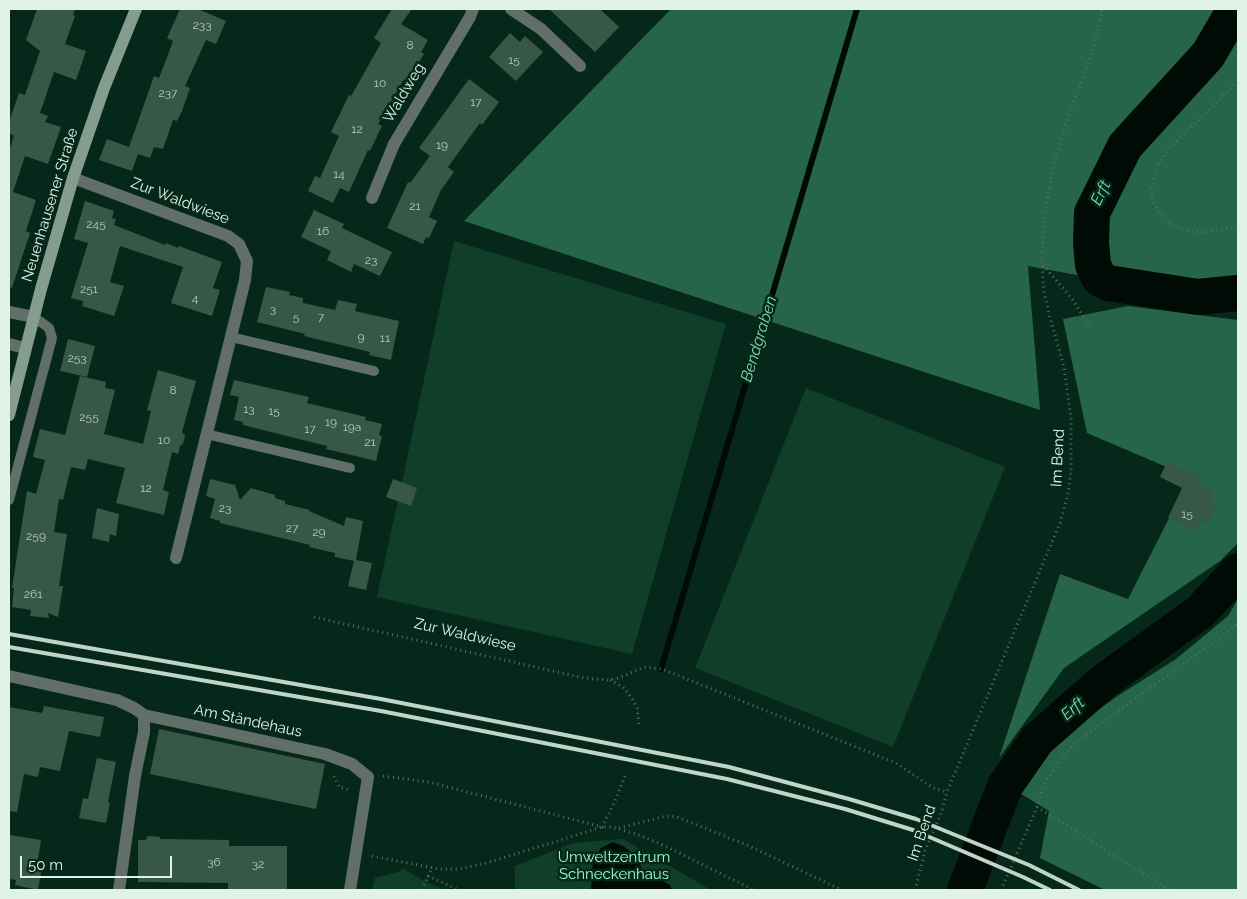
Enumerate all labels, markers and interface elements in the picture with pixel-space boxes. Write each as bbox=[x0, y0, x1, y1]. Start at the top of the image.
house number: 233 bbox=[192, 18, 212, 32]
house number: 8 bbox=[406, 38, 414, 52]
house number: 15 bbox=[508, 53, 520, 67]
street label: Waldweg bbox=[379, 60, 429, 126]
house number: 10 bbox=[374, 76, 386, 90]
house number: 237 bbox=[158, 86, 178, 100]
house number: 17 bbox=[470, 95, 482, 109]
house number: 12 bbox=[351, 122, 363, 136]
street label: Neuenhausener Straße bbox=[18, 126, 82, 284]
house number: 19 bbox=[436, 138, 448, 152]
house number: 14 bbox=[333, 167, 345, 181]
street label: Zur Waldwiese bbox=[128, 174, 232, 228]
water label: Erft bbox=[1087, 178, 1115, 208]
house number: 21 bbox=[409, 199, 421, 213]
house number: 245 bbox=[86, 217, 106, 231]
house number: 16 bbox=[317, 224, 329, 238]
house number: 23 bbox=[365, 253, 377, 267]
house number: 251 bbox=[80, 282, 98, 296]
house number: 4 bbox=[192, 291, 198, 305]
water label: Bendgraben bbox=[737, 294, 781, 384]
house number: 3 bbox=[270, 302, 276, 316]
house number: 5 bbox=[293, 310, 299, 324]
house number: 7 bbox=[318, 310, 324, 324]
house number: 9 bbox=[357, 330, 365, 344]
house number: 11 bbox=[380, 331, 390, 345]
house number: 253 bbox=[67, 351, 87, 365]
house number: 8 bbox=[169, 383, 177, 397]
house number: 13 bbox=[243, 402, 255, 416]
house number: 15 bbox=[268, 404, 280, 418]
house number: 255 bbox=[79, 410, 99, 424]
house number: 19 bbox=[325, 415, 337, 429]
house number: 19a bbox=[343, 420, 361, 434]
house number: 17 bbox=[304, 422, 316, 436]
street label: Im Bend bbox=[1047, 428, 1069, 488]
house number: 10 bbox=[158, 433, 170, 447]
house number: 21 bbox=[364, 435, 376, 449]
house number: 12 bbox=[140, 481, 152, 495]
house number: 23 bbox=[219, 501, 231, 515]
house number: 15 bbox=[1181, 507, 1193, 521]
house number: 27 bbox=[286, 521, 298, 535]
house number: 29 bbox=[312, 525, 326, 539]
house number: 259 bbox=[26, 529, 46, 543]
house number: 261 bbox=[24, 587, 42, 601]
street label: Zur Waldwiese bbox=[412, 615, 518, 655]
water label: Erft bbox=[1057, 694, 1089, 724]
street label: Am Ständehaus bbox=[192, 701, 304, 741]
street label: Im Bend bbox=[904, 803, 940, 863]
scale bar bbox=[22, 846, 175, 878]
park label: Umweltzentrum Schneckenhaus bbox=[558, 848, 670, 883]
house number: 36 bbox=[207, 855, 221, 869]
text: 50 m bbox=[28, 856, 63, 874]
house number: 32 bbox=[252, 857, 264, 871]

